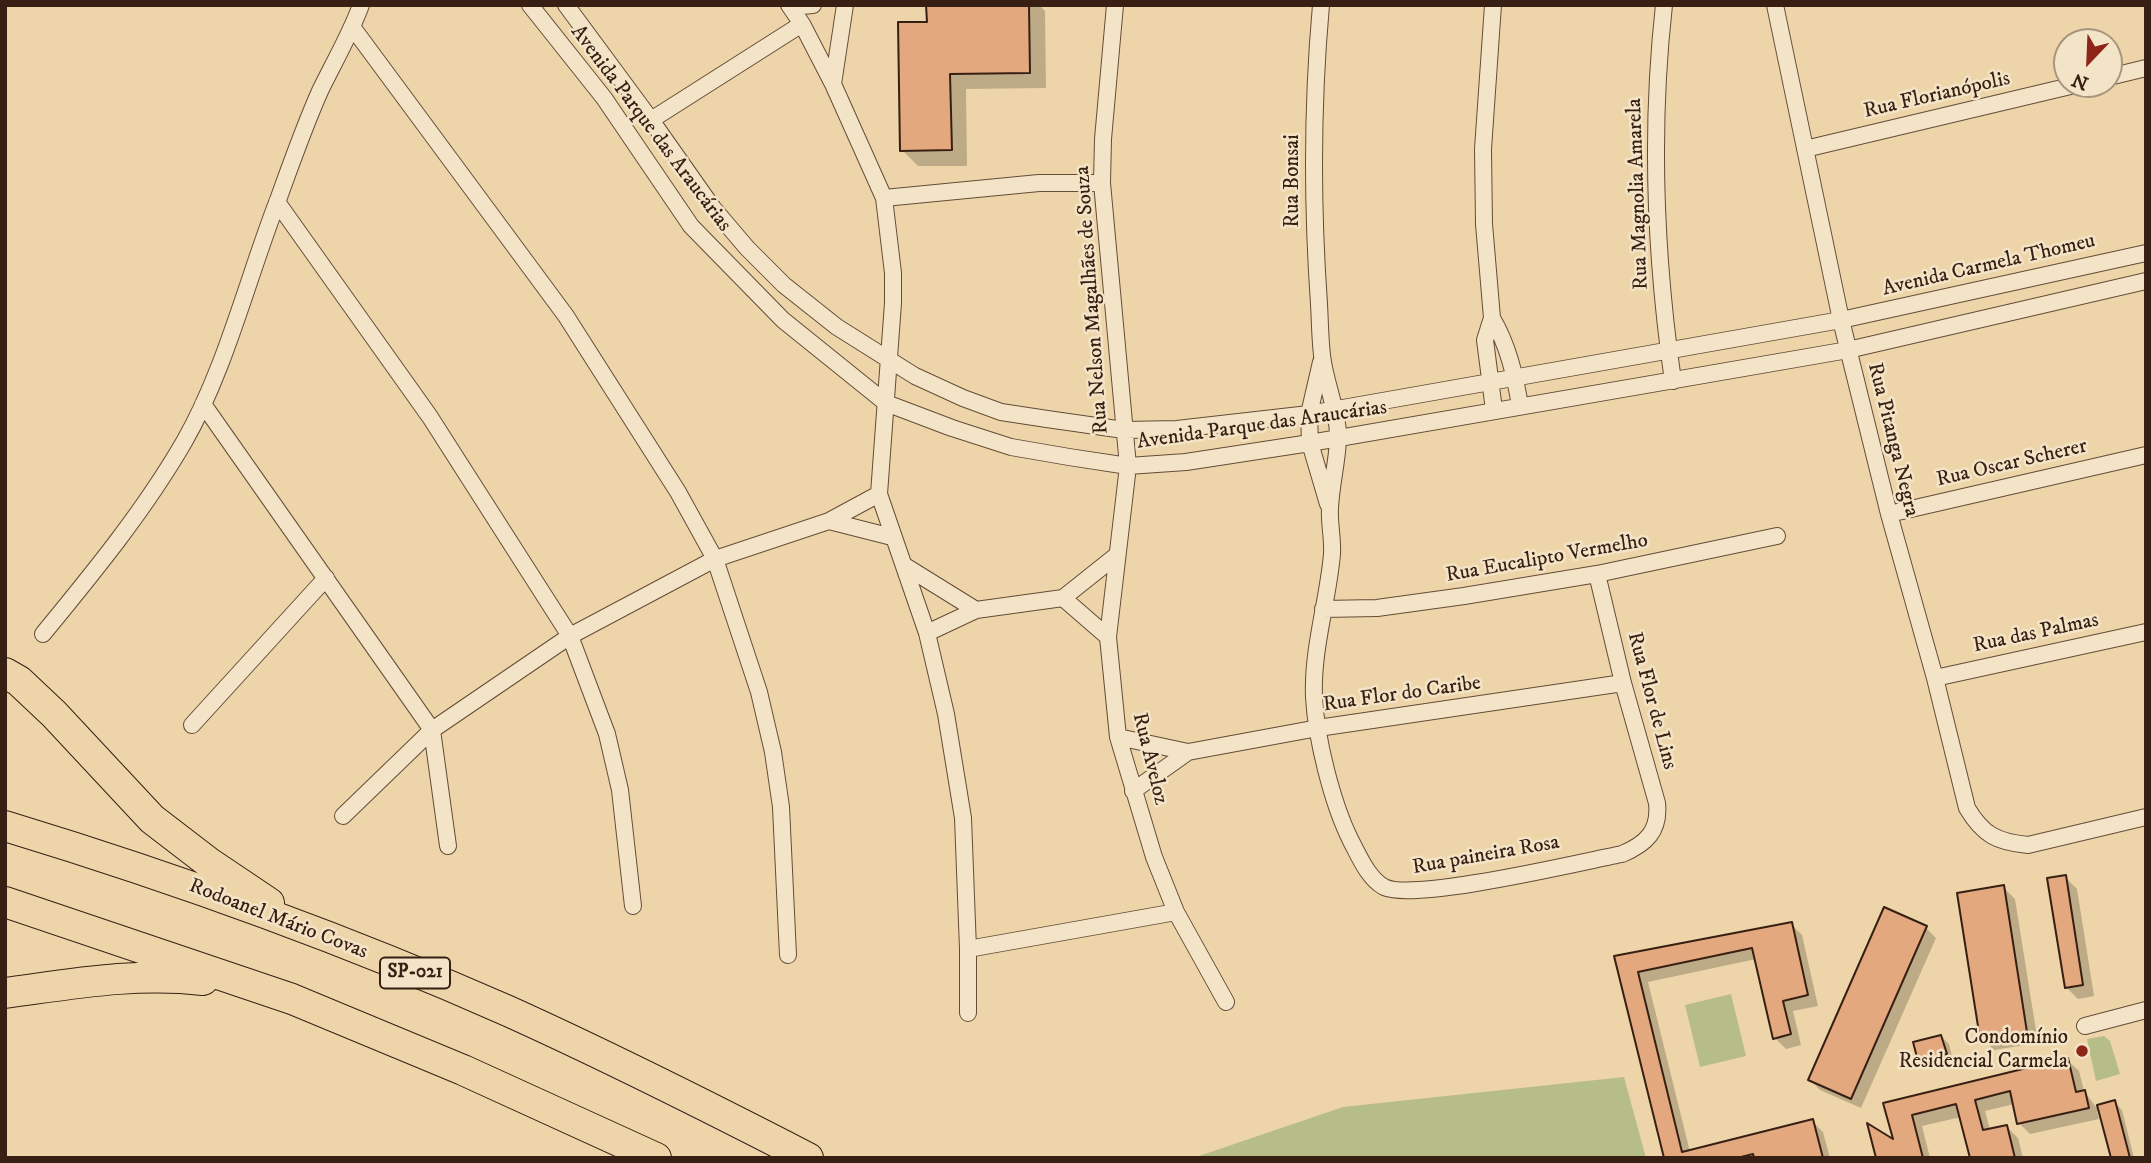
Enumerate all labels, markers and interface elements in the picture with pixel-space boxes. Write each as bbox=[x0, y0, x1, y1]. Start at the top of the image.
street label: Avenida Parque das Araucárias bbox=[564, 21, 736, 237]
north arrow bbox=[2053, 28, 2123, 98]
street label: Rua Florianópolis bbox=[1861, 67, 2013, 125]
text: N bbox=[2069, 67, 2092, 95]
street label: Rua Magnolia Amarela bbox=[1623, 98, 1655, 290]
street label: Rua Bonsai bbox=[1281, 134, 1307, 228]
street label: Rua Nelson Magalhães de Souza bbox=[1071, 165, 1115, 435]
street label: Avenida Carmela Thomeu bbox=[1880, 229, 2098, 303]
street label: Rua Pitanga Negra bbox=[1861, 360, 1923, 520]
street label: Avenida Parque das Araucárias bbox=[1135, 396, 1389, 456]
street label: Rua Oscar Scherer bbox=[1934, 434, 2090, 494]
street label: Rua Eucalipto Vermelho bbox=[1444, 529, 1650, 589]
street label: Rua das Palmas bbox=[1971, 608, 2101, 660]
street label: Rua Flor de Lins bbox=[1621, 629, 1681, 773]
street label: Rua Flor do Caribe bbox=[1322, 671, 1482, 719]
street label: Rua Aveloz bbox=[1125, 710, 1173, 808]
street label: Rua paineira Rosa bbox=[1411, 831, 1561, 881]
street label: Rodoanel Mário Covas bbox=[185, 874, 371, 966]
road number: SP-021 bbox=[380, 958, 450, 988]
place label: Condomínio Residencial Carmela bbox=[1898, 1026, 2068, 1076]
marker: Condomínio Residencial Carmela bbox=[2074, 1043, 2090, 1059]

